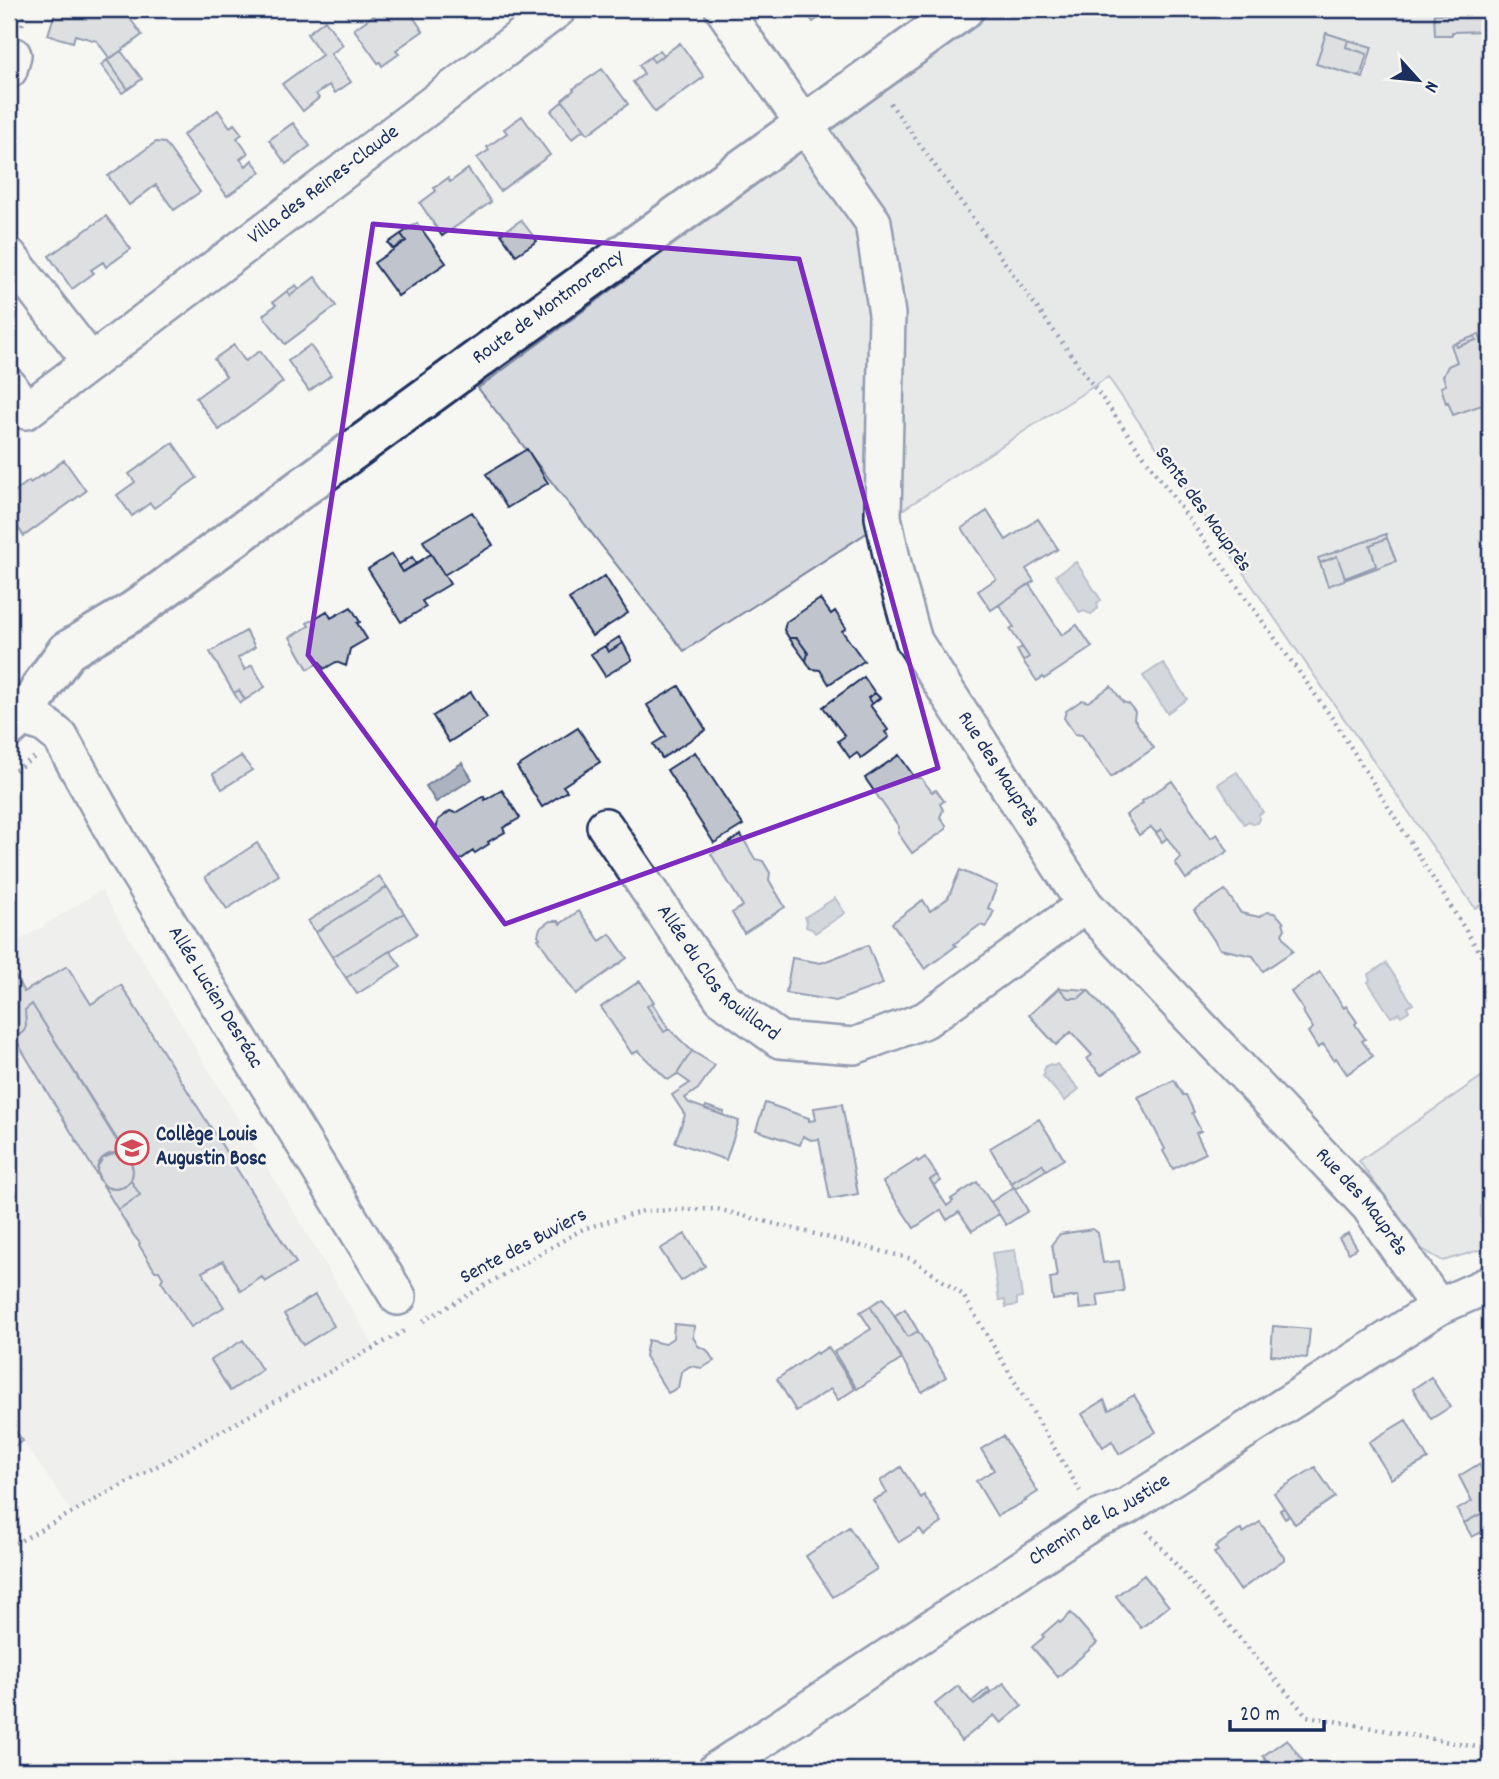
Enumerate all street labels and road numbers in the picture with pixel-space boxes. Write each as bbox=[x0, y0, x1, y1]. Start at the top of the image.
street label: Villa des Reines-Claude bbox=[242, 119, 406, 253]
street label: Route de Montmorency bbox=[467, 243, 631, 373]
street label: Sente des Mauprès bbox=[1146, 441, 1258, 579]
street label: Rue des Mauprès bbox=[949, 706, 1046, 834]
street label: Allée du Clos Rouillard bbox=[648, 899, 785, 1050]
street label: Allée Lucien Desréac bbox=[159, 921, 270, 1075]
street label: Rue des Mauprès bbox=[1307, 1142, 1414, 1263]
street label: Sente des Buviers bbox=[455, 1201, 593, 1293]
street label: Chemin de la Justice bbox=[1023, 1467, 1177, 1575]

